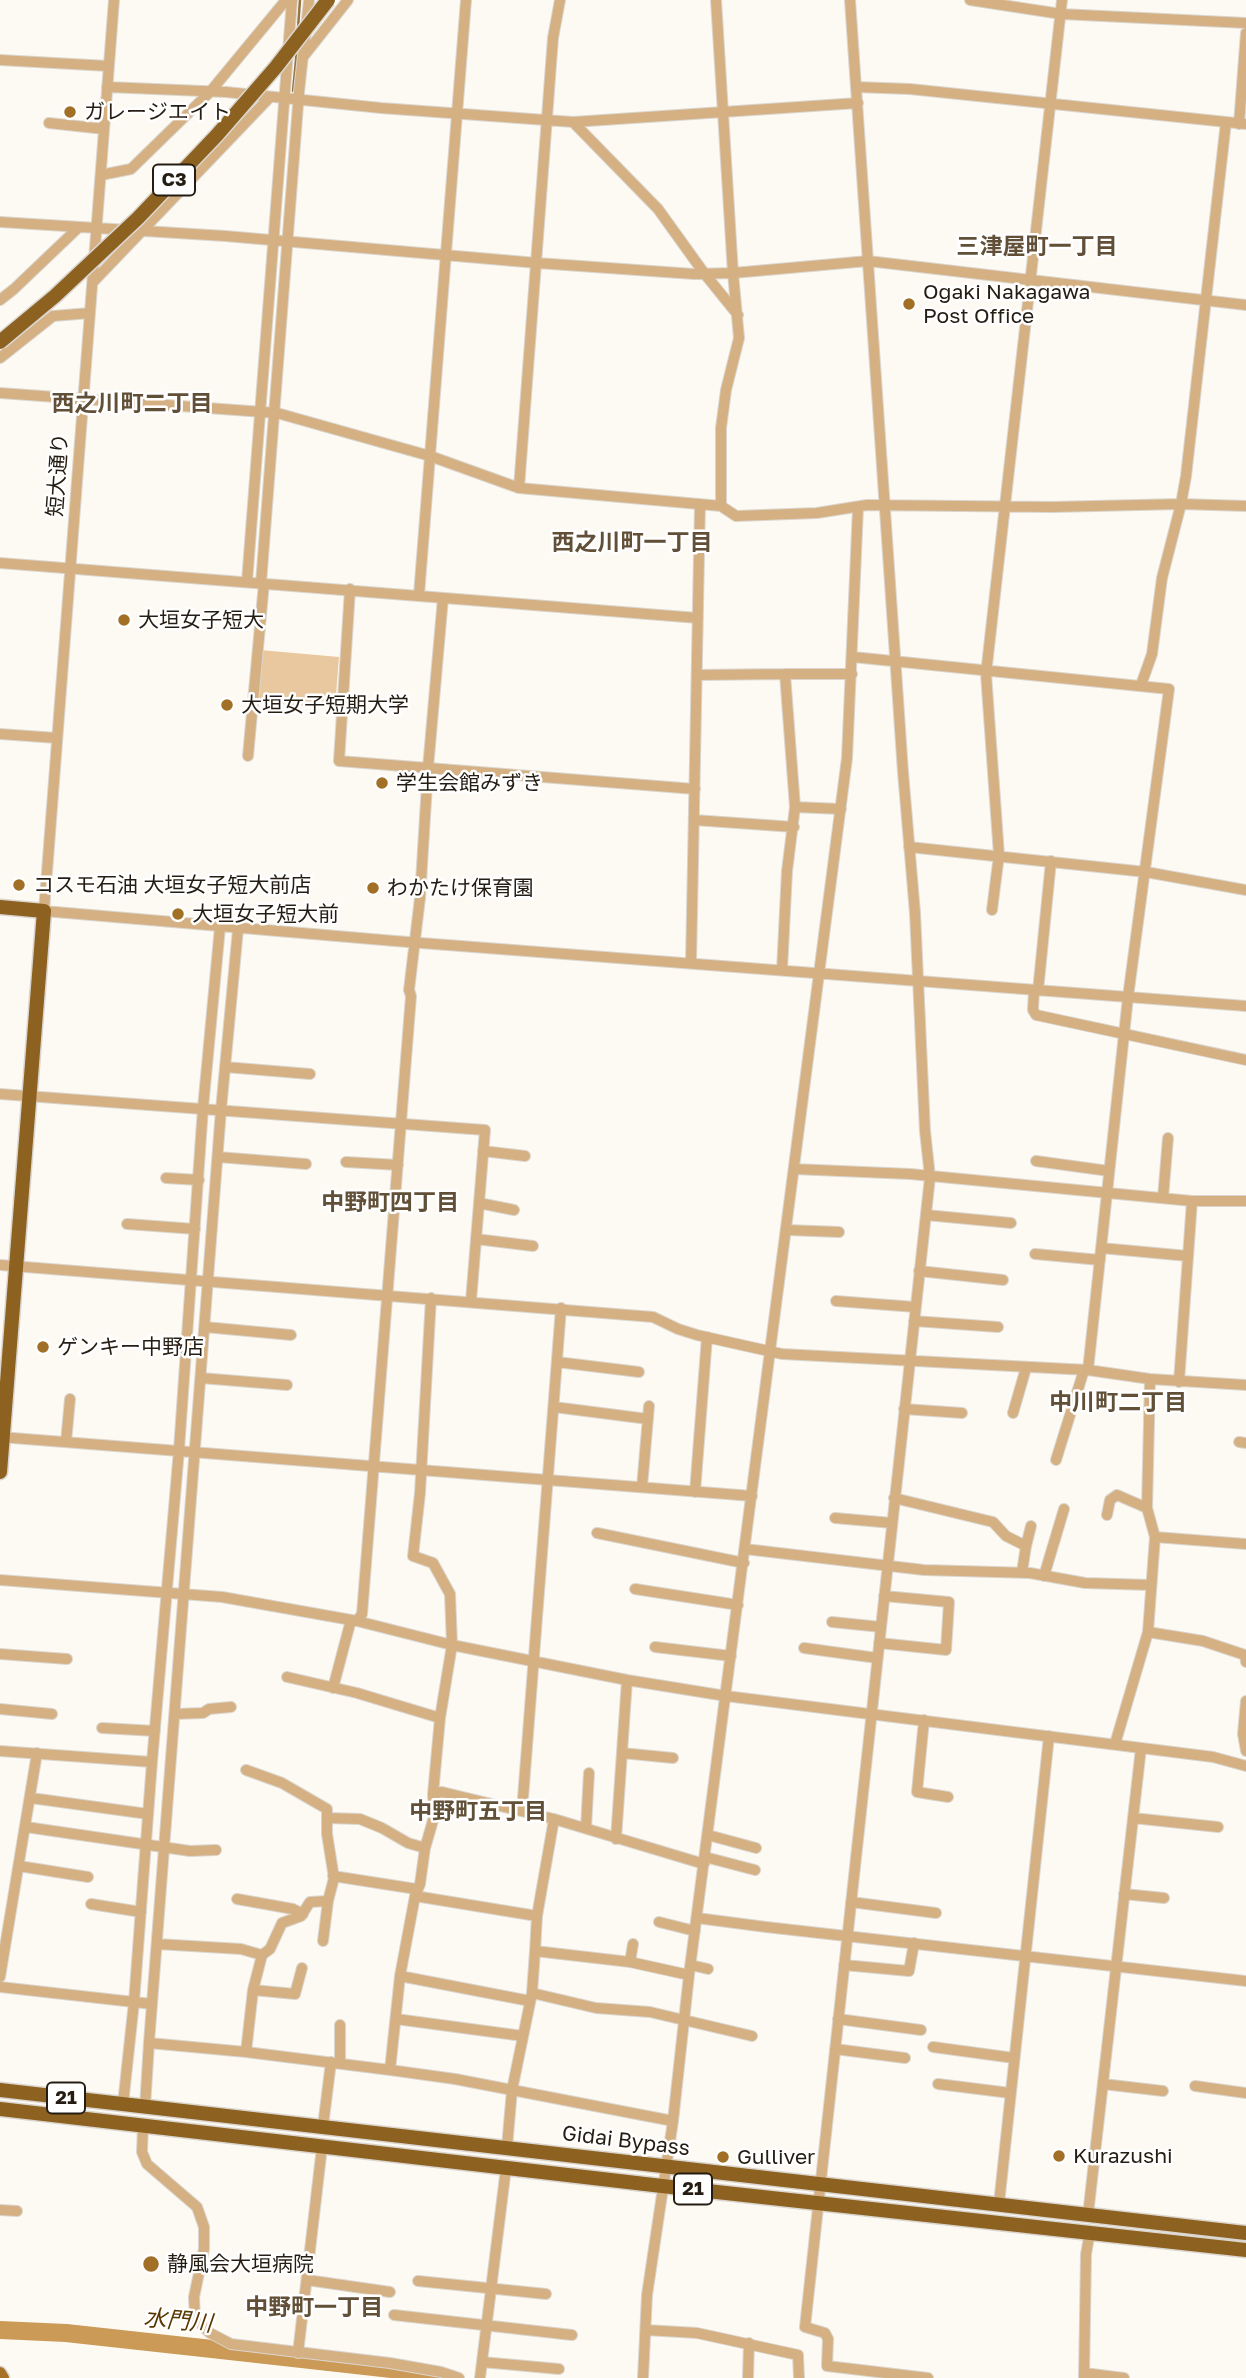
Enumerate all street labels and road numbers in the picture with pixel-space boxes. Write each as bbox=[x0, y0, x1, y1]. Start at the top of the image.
road number: C3 bbox=[153, 164, 195, 196]
street label: 短大通り bbox=[43, 432, 73, 518]
road number: 21 bbox=[47, 2082, 85, 2114]
street label: Gidai Bypass bbox=[561, 2121, 691, 2161]
road number: 21 bbox=[674, 2174, 712, 2204]

